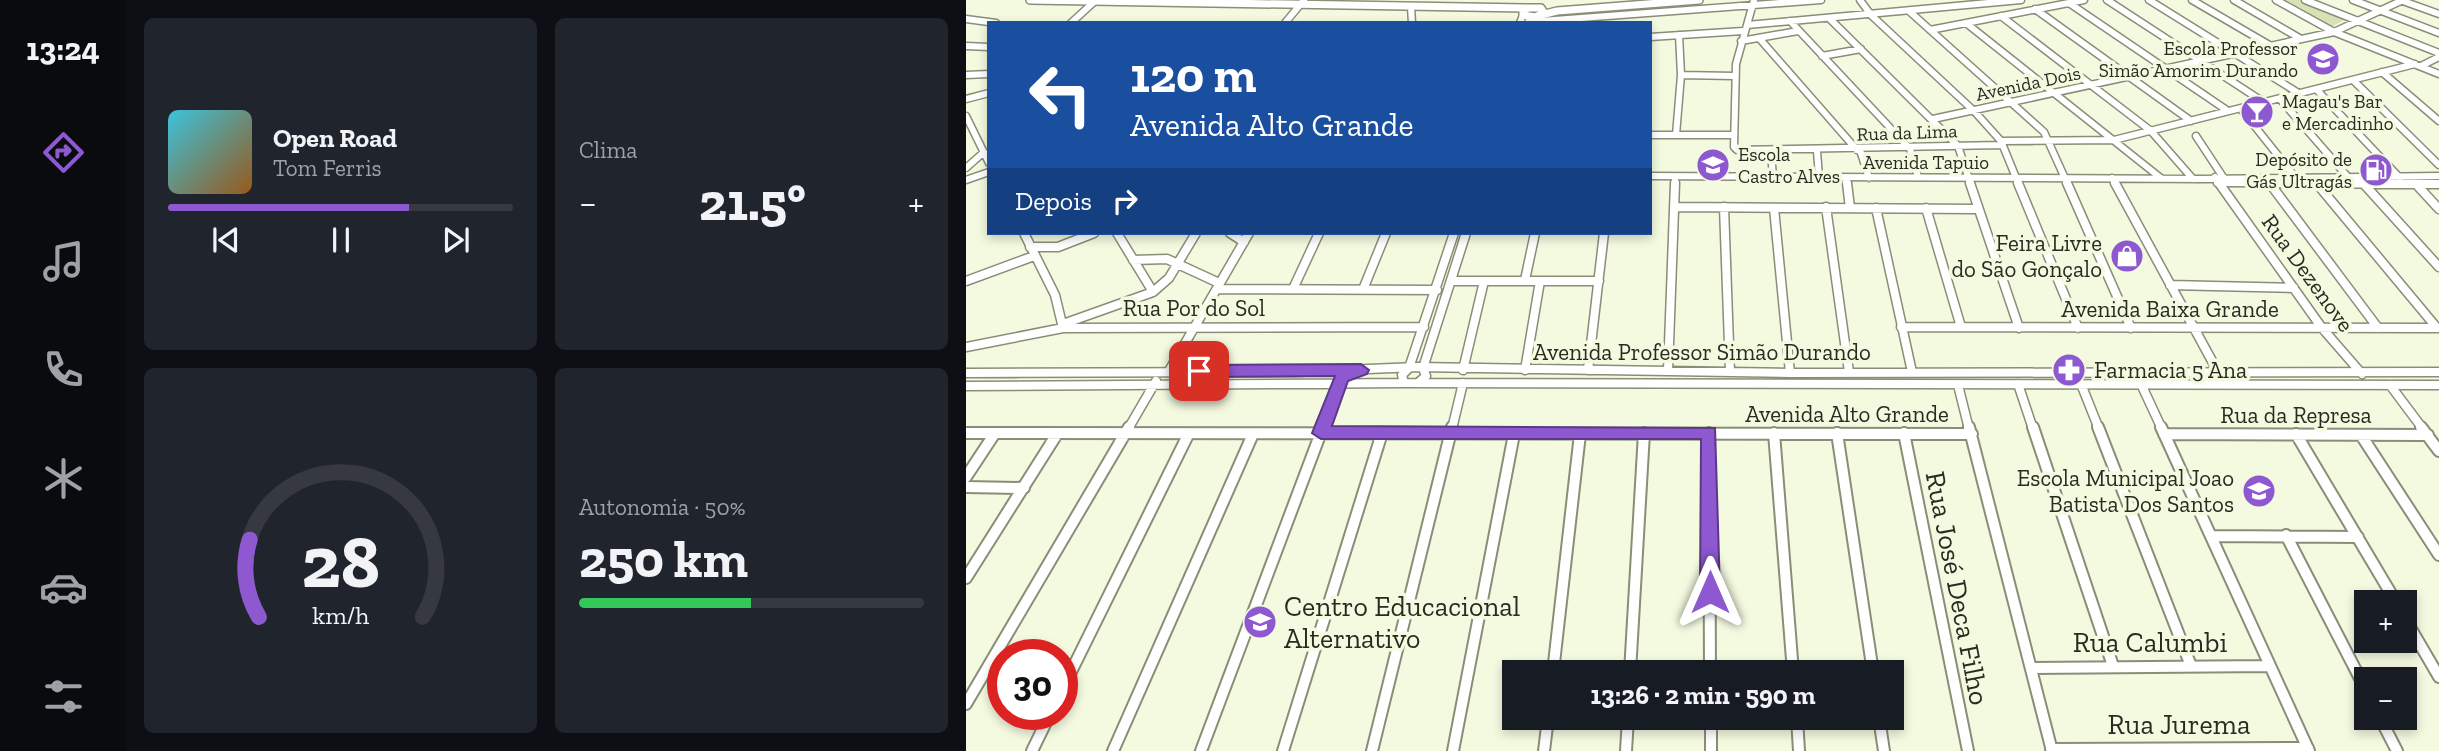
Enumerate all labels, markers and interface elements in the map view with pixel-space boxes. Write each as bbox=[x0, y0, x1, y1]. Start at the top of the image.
text: 13:24 bbox=[26, 30, 100, 68]
place label: Escola Professor Simão Amorim Durando bbox=[2099, 37, 2298, 82]
school or university icon: Escola Professor Simão Amorim Durando bbox=[2304, 40, 2342, 78]
text: 120 m bbox=[1130, 46, 1256, 105]
icon: left bbox=[1015, 49, 1106, 140]
street label: Avenida Dois bbox=[1974, 61, 2083, 106]
place label: Magau's Bar e Mercadinho bbox=[2282, 90, 2394, 135]
bar icon: Magau's Bar e Mercadinho bbox=[2238, 93, 2276, 131]
text: Avenida Alto Grande bbox=[1130, 106, 1413, 144]
street label: Rua da Lima bbox=[1856, 119, 1958, 146]
text: Open Road bbox=[273, 122, 397, 154]
icon: directions bbox=[39, 128, 88, 177]
text: Clima bbox=[579, 136, 637, 164]
place label: Escola Castro Alves bbox=[1738, 143, 1840, 188]
school or university icon: Escola Castro Alves bbox=[1694, 146, 1732, 184]
place label: Depósito de Gás Ultragás bbox=[2246, 148, 2352, 193]
street label: Avenida Tapuio bbox=[1863, 151, 1989, 174]
fuel station icon: Depósito de Gás Ultragás bbox=[2357, 151, 2395, 189]
text: Tom Ferris bbox=[273, 154, 382, 182]
text: 21.5° bbox=[699, 171, 806, 233]
text: − bbox=[579, 180, 597, 226]
text: + bbox=[908, 180, 924, 226]
icon: right bbox=[1106, 182, 1144, 220]
text: Depois bbox=[1015, 185, 1092, 217]
street label: Rua Dezenove bbox=[2256, 209, 2360, 337]
icon: previous bbox=[207, 221, 245, 259]
icon: pause bbox=[322, 221, 360, 259]
icon: next bbox=[437, 221, 475, 259]
place label: Feira Livre do São Gonçalo bbox=[1951, 229, 2102, 283]
icon: music bbox=[39, 237, 88, 286]
shop icon: Feira Livre do São Gonçalo bbox=[2108, 237, 2146, 275]
street label: Rua Por do Sol bbox=[1123, 294, 1265, 322]
street label: Avenida Baixa Grande bbox=[2061, 295, 2279, 323]
street label: Avenida Professor Simão Durando bbox=[1533, 338, 1871, 366]
pin bbox=[1169, 341, 1229, 401]
icon: phone bbox=[39, 345, 88, 394]
pharmacy icon: Farmacia 5 Ana bbox=[2050, 351, 2088, 389]
icon: arrive bbox=[1180, 352, 1218, 390]
place label: Farmacia 5 Ana bbox=[2094, 356, 2247, 384]
street label: Avenida Alto Grande bbox=[1745, 400, 1949, 428]
street label: Rua da Represa bbox=[2220, 401, 2372, 429]
icon: climate bbox=[39, 454, 88, 503]
place label: Escola Municipal Joao Batista Dos Santos bbox=[2017, 464, 2234, 518]
street label: Rua José Deca Filho bbox=[1919, 469, 1996, 708]
school or university icon: Escola Municipal Joao Batista Dos Santos bbox=[2240, 472, 2278, 510]
text: Autonomia · 50% bbox=[579, 493, 745, 521]
text: 28 bbox=[301, 518, 380, 606]
text: 250 km bbox=[579, 528, 748, 590]
position arrow bbox=[1673, 555, 1747, 629]
icon: car bbox=[39, 563, 88, 612]
place label: Centro Educacional Alternativo bbox=[1284, 590, 1520, 655]
map controls bbox=[2354, 590, 2417, 730]
button: + bbox=[2354, 590, 2417, 653]
text: km/h bbox=[312, 599, 369, 629]
school or university icon: Centro Educacional Alternativo bbox=[1241, 603, 1279, 641]
street label: Rua Calumbi bbox=[2073, 626, 2227, 659]
speed limit sign: 30 bbox=[987, 639, 1078, 730]
button: − bbox=[2354, 667, 2417, 730]
icon: filters bbox=[39, 672, 88, 721]
text: 13:26 · 2 min · 590 m bbox=[1590, 679, 1816, 711]
street label: Rua Jurema bbox=[2108, 708, 2251, 741]

